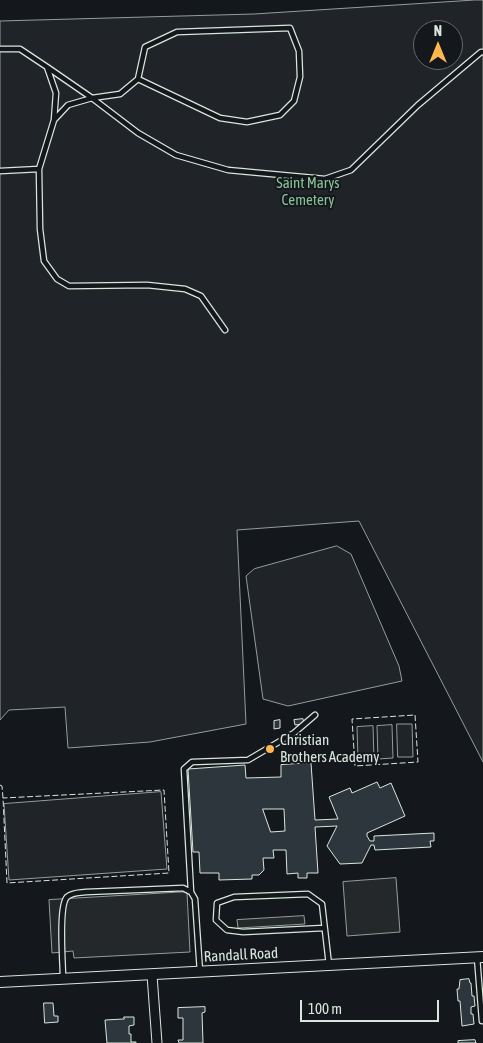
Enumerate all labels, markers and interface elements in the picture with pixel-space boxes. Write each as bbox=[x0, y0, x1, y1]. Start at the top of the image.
north arrow bbox=[413, 20, 463, 70]
text: N bbox=[434, 23, 442, 39]
park label: Saint Marys Cemetery bbox=[276, 174, 340, 209]
place label: Christian Brothers Academy bbox=[280, 731, 380, 766]
marker: Christian Brothers Academy bbox=[264, 743, 276, 755]
street label: Randall Road bbox=[203, 944, 279, 966]
scale bar bbox=[303, 990, 442, 1022]
text: 100 m bbox=[308, 1000, 342, 1017]

